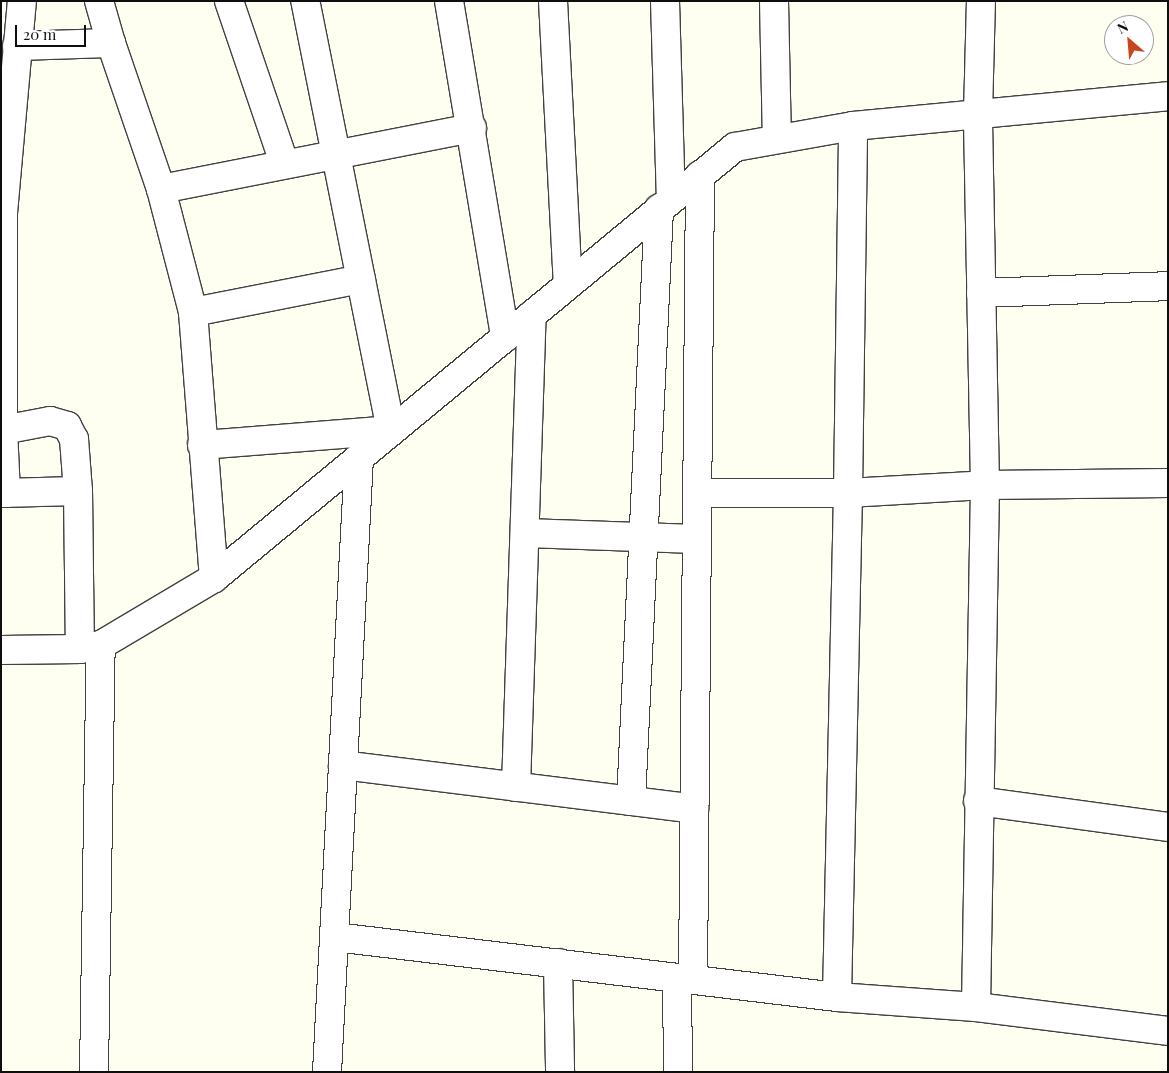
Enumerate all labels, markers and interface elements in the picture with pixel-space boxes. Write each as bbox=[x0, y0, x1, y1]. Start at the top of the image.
scale bar bbox=[18, 15, 89, 47]
north arrow bbox=[1104, 15, 1154, 65]
text: N bbox=[1114, 16, 1131, 38]
text: 20 m bbox=[23, 24, 56, 44]

